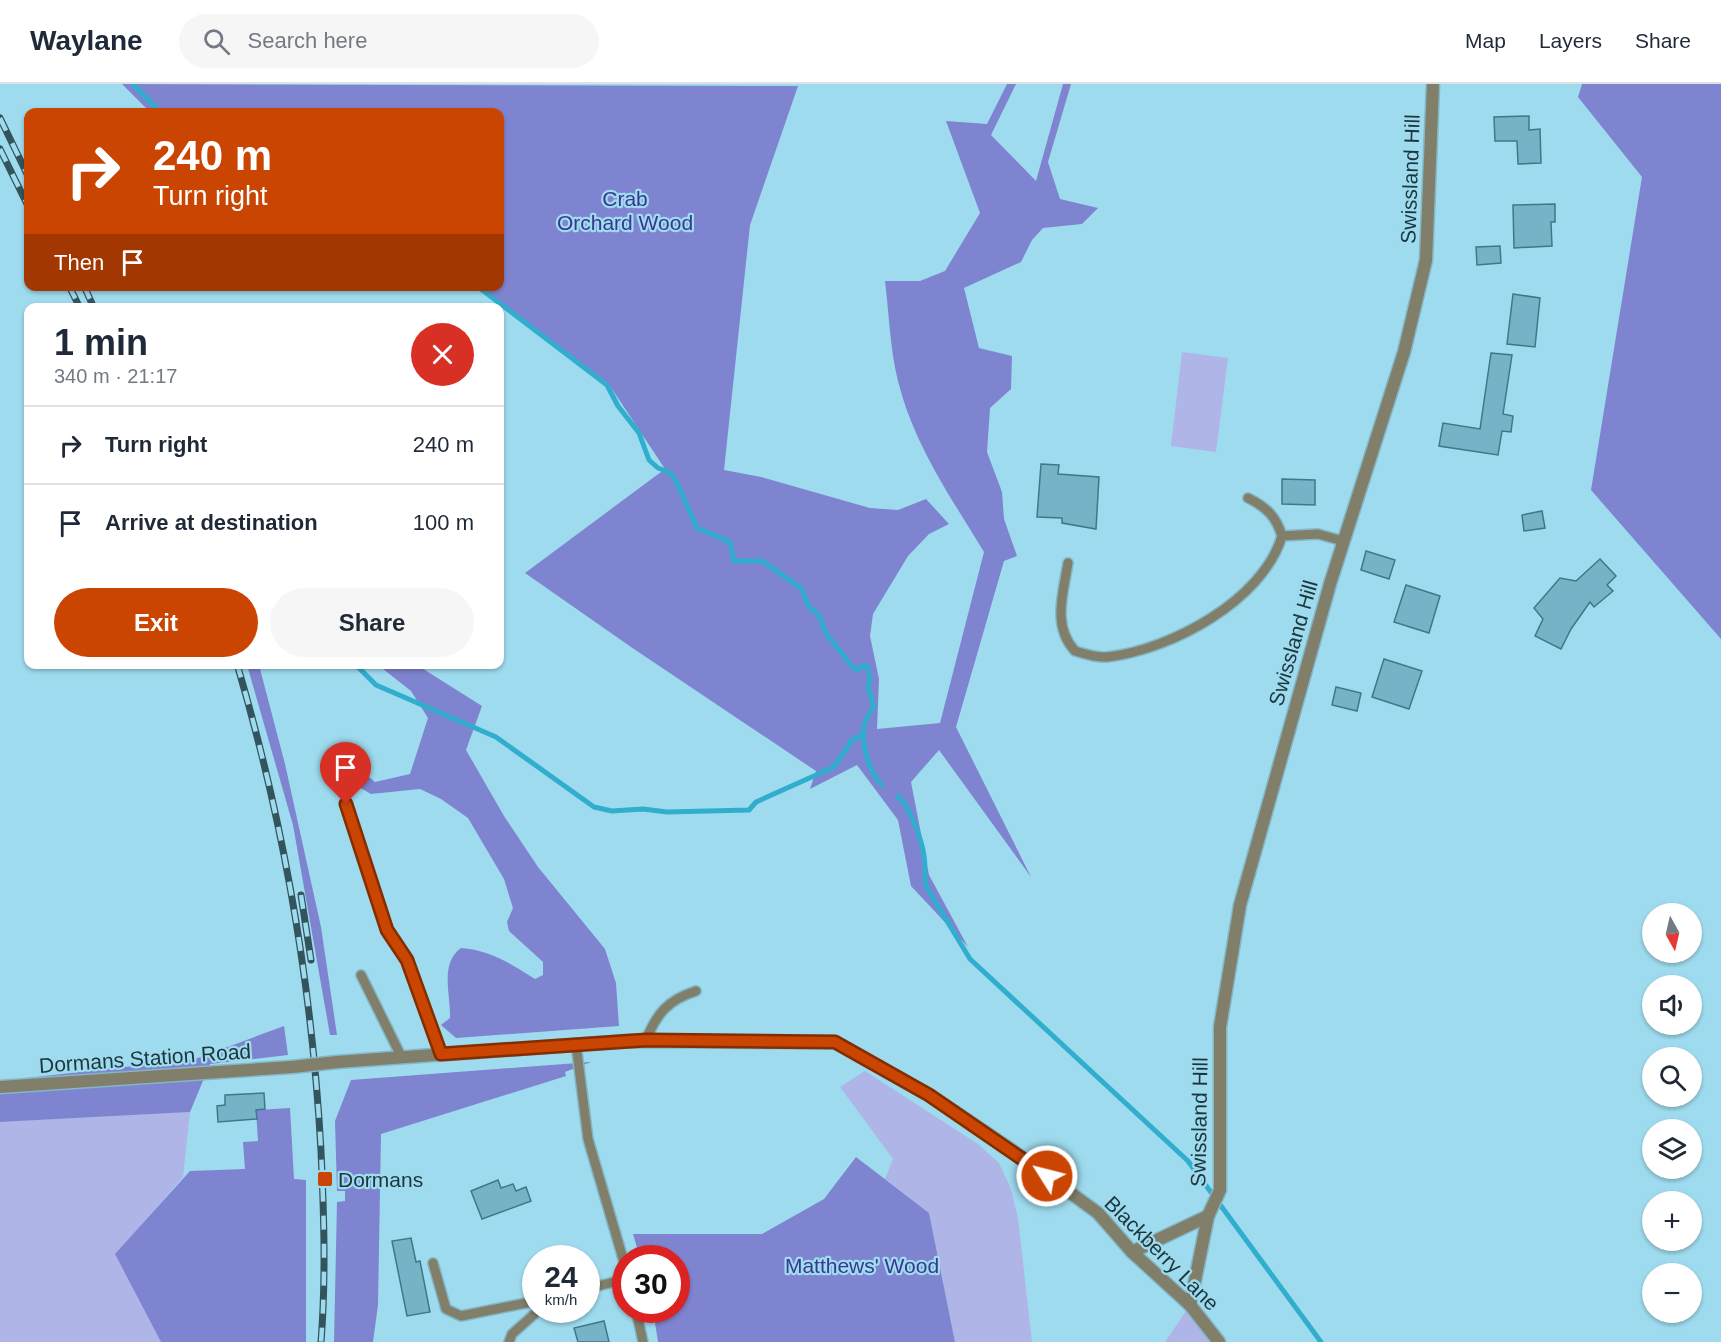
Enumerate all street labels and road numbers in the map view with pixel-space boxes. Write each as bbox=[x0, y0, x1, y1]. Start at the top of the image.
street label: Swissland Hill bbox=[1396, 114, 1424, 244]
street label: Swissland Hill bbox=[1264, 578, 1322, 708]
street label: Dormans Station Road bbox=[38, 1039, 252, 1077]
street label: Swissland Hill bbox=[1186, 1057, 1212, 1187]
street label: Blackberry Lane bbox=[1100, 1191, 1224, 1315]

